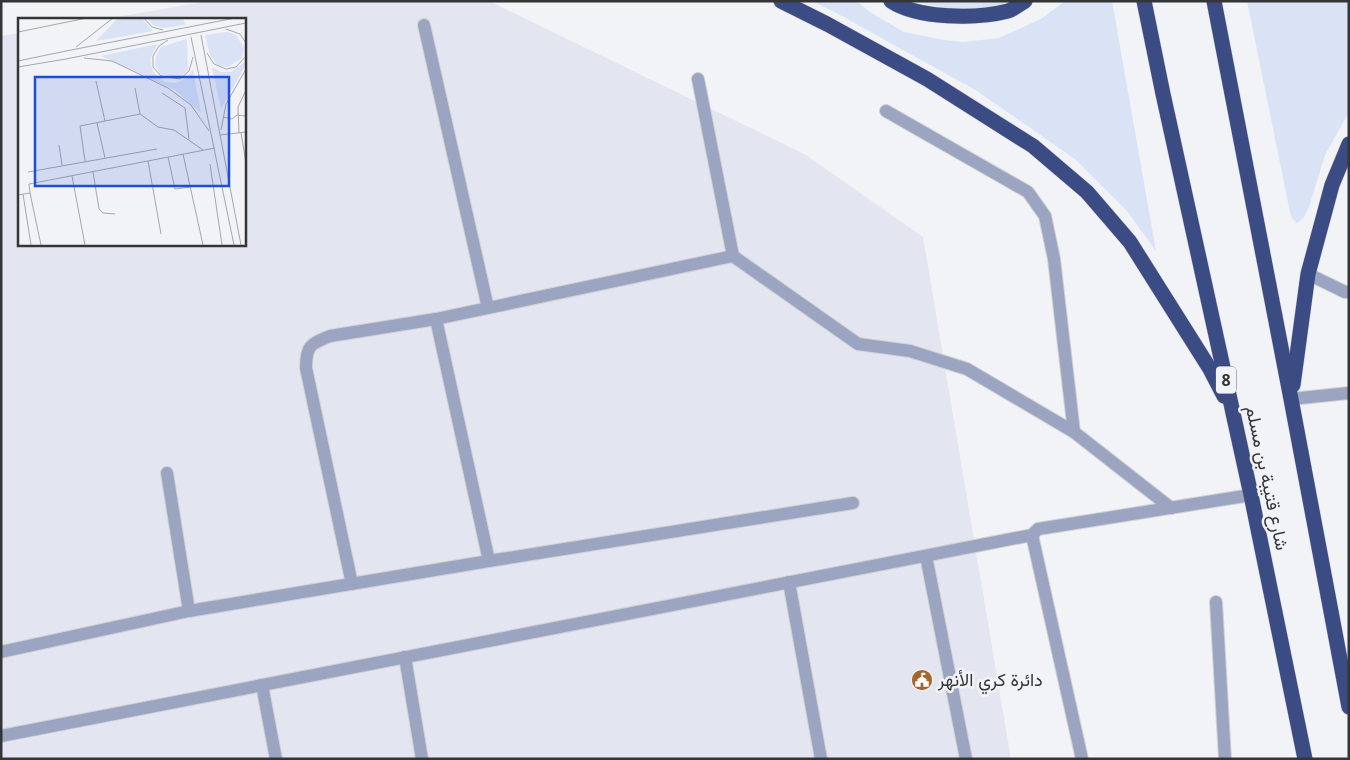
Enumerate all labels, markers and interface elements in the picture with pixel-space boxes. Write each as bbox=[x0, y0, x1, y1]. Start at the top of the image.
inset map bbox=[18, 18, 245, 245]
road number: 8 bbox=[1216, 366, 1236, 394]
street label: شارع قتيبة بن مسلم bbox=[1240, 403, 1295, 553]
place label: دائرة كري الأنهر bbox=[937, 667, 1043, 695]
public building icon: دائرة كري الأنهر bbox=[910, 668, 934, 692]

